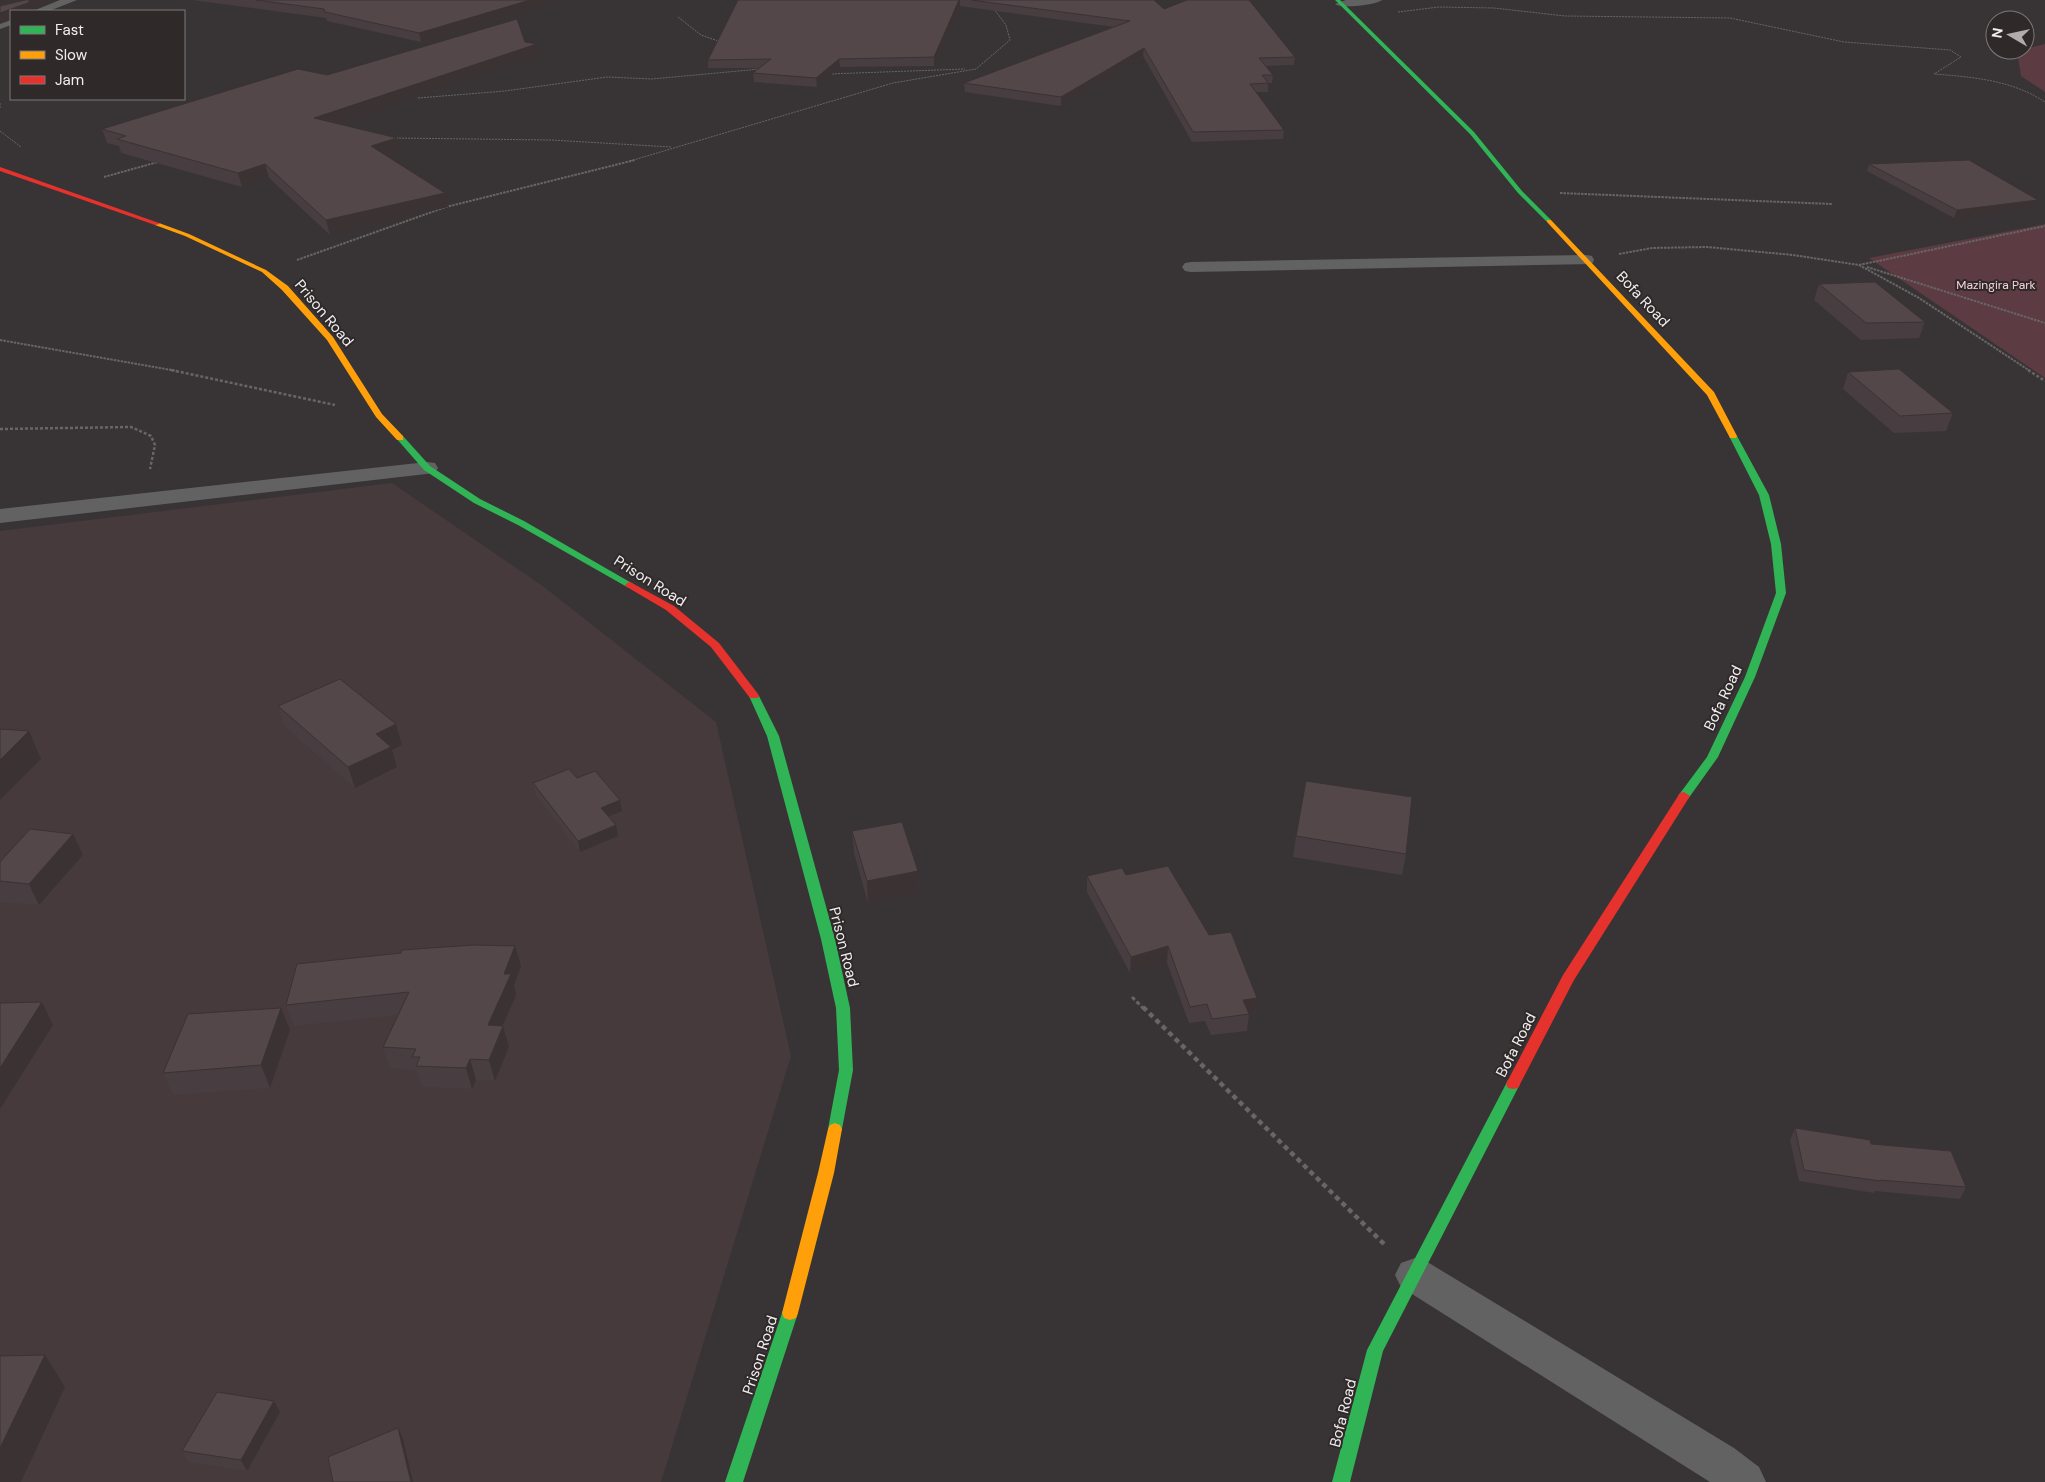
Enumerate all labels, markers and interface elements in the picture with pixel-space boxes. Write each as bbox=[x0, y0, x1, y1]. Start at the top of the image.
legend bbox=[10, 10, 185, 100]
north arrow bbox=[1985, 10, 2035, 60]
text: Fast bbox=[55, 20, 84, 40]
text: N bbox=[1987, 27, 2007, 39]
text: Slow bbox=[55, 45, 88, 65]
text: Jam bbox=[55, 70, 84, 90]
street label: Bofa Road bbox=[1612, 267, 1674, 331]
street label: Prison Road bbox=[290, 275, 358, 351]
park label: Mazingira Park bbox=[1956, 277, 2036, 293]
street label: Prison Road bbox=[610, 551, 690, 611]
street label: Bofa Road bbox=[1699, 662, 1747, 734]
street label: Prison Road bbox=[824, 905, 864, 989]
street label: Bofa Road bbox=[1491, 1009, 1541, 1081]
street label: Prison Road bbox=[738, 1313, 782, 1397]
street label: Bofa Road bbox=[1325, 1377, 1361, 1449]

